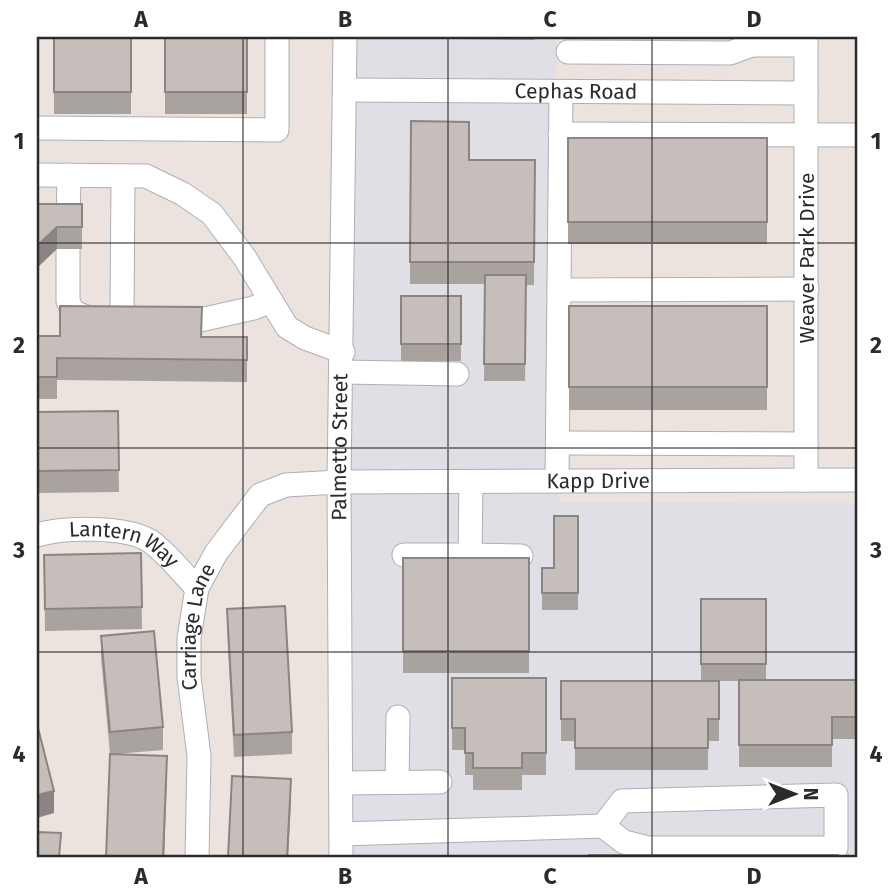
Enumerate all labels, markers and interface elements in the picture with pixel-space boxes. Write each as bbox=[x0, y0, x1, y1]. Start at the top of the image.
text: A bbox=[133, 5, 148, 33]
text: B bbox=[338, 5, 352, 33]
text: C bbox=[543, 5, 557, 33]
text: D bbox=[747, 5, 762, 33]
street label: Cephas Road bbox=[515, 78, 637, 105]
text: 1 bbox=[14, 127, 24, 155]
text: 1 bbox=[871, 127, 881, 155]
street label: Weaver Park Drive bbox=[794, 173, 820, 343]
text: 2 bbox=[13, 331, 25, 359]
text: 2 bbox=[870, 331, 882, 359]
street label: Palmetto Street bbox=[326, 373, 353, 521]
street label: Kapp Drive bbox=[546, 468, 650, 494]
street label: Lantern Way bbox=[68, 516, 185, 574]
text: 3 bbox=[12, 536, 25, 564]
text: 3 bbox=[869, 536, 882, 564]
street label: Carriage Lane bbox=[176, 559, 221, 692]
text: 4 bbox=[13, 740, 26, 768]
text: 4 bbox=[870, 740, 883, 768]
north arrow bbox=[758, 758, 828, 828]
text: N bbox=[799, 788, 822, 800]
text: A bbox=[133, 862, 148, 890]
text: B bbox=[338, 862, 352, 890]
text: C bbox=[543, 862, 557, 890]
text: D bbox=[747, 862, 762, 890]

